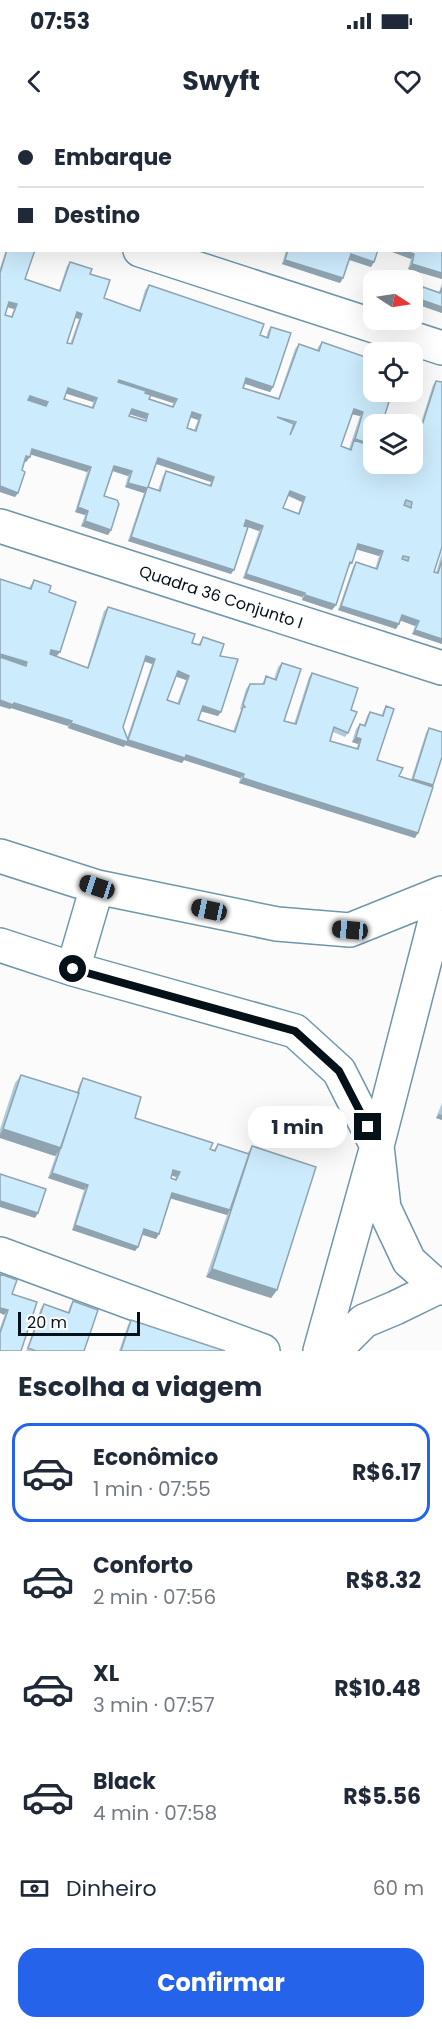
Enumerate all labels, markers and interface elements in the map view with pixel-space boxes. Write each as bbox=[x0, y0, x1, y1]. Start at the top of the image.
text: 07:53 bbox=[30, 6, 90, 37]
text: Swyft bbox=[182, 62, 260, 99]
icon: back bbox=[18, 65, 51, 98]
icon: heart bbox=[391, 65, 424, 98]
text: Embarque bbox=[54, 142, 172, 173]
text: Destino bbox=[54, 200, 140, 231]
north arrow bbox=[363, 270, 423, 330]
map controls bbox=[363, 270, 423, 474]
button: locate bbox=[363, 342, 423, 402]
button: layers bbox=[363, 414, 423, 474]
street label: Quadra 36 Conjunto I bbox=[136, 560, 306, 634]
car bbox=[77, 873, 117, 901]
car bbox=[190, 897, 228, 923]
car bbox=[331, 919, 369, 941]
route start bbox=[59, 955, 86, 982]
callout: 1 min bbox=[248, 1106, 347, 1148]
text: 1 min bbox=[271, 1113, 324, 1141]
route end bbox=[354, 1113, 381, 1140]
scale bar bbox=[18, 1309, 140, 1336]
text: 20 m bbox=[27, 1311, 67, 1334]
text: Escolha a viagem bbox=[18, 1368, 262, 1405]
text: Econômico bbox=[93, 1442, 218, 1473]
icon: car bbox=[21, 1446, 75, 1500]
text: R$6.17 bbox=[352, 1457, 421, 1488]
text: 1 min · 07:55 bbox=[93, 1475, 211, 1503]
text: Conforto bbox=[93, 1550, 193, 1581]
icon: car bbox=[21, 1554, 75, 1608]
text: R$8.32 bbox=[346, 1565, 421, 1596]
text: 2 min · 07:56 bbox=[93, 1583, 216, 1611]
text: XL bbox=[93, 1658, 119, 1689]
icon: car bbox=[21, 1662, 75, 1716]
text: R$10.48 bbox=[334, 1673, 421, 1704]
text: 3 min · 07:57 bbox=[93, 1691, 215, 1719]
text: Black bbox=[93, 1766, 156, 1797]
icon: car bbox=[21, 1770, 75, 1824]
text: R$5.56 bbox=[343, 1781, 421, 1812]
text: 4 min · 07:58 bbox=[93, 1799, 217, 1827]
icon: cash bbox=[18, 1872, 51, 1905]
text: Dinheiro bbox=[66, 1873, 156, 1904]
text: 60 m bbox=[373, 1874, 424, 1902]
button: Confirmar bbox=[18, 1948, 424, 2017]

